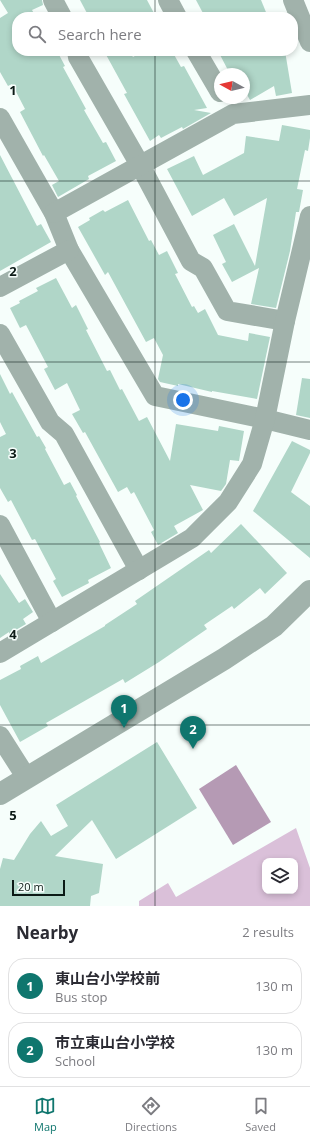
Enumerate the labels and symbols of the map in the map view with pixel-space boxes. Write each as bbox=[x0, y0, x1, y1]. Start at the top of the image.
north arrow bbox=[214, 68, 250, 104]
text: 1 bbox=[9, 81, 17, 99]
text: 2 bbox=[9, 262, 17, 280]
your location bbox=[173, 390, 193, 410]
text: 3 bbox=[9, 444, 17, 462]
text: 4 bbox=[9, 625, 17, 643]
pin: 1 bbox=[111, 695, 137, 728]
pin: 2 bbox=[180, 716, 206, 749]
text: 5 bbox=[9, 806, 17, 824]
scale bar bbox=[12, 878, 65, 897]

